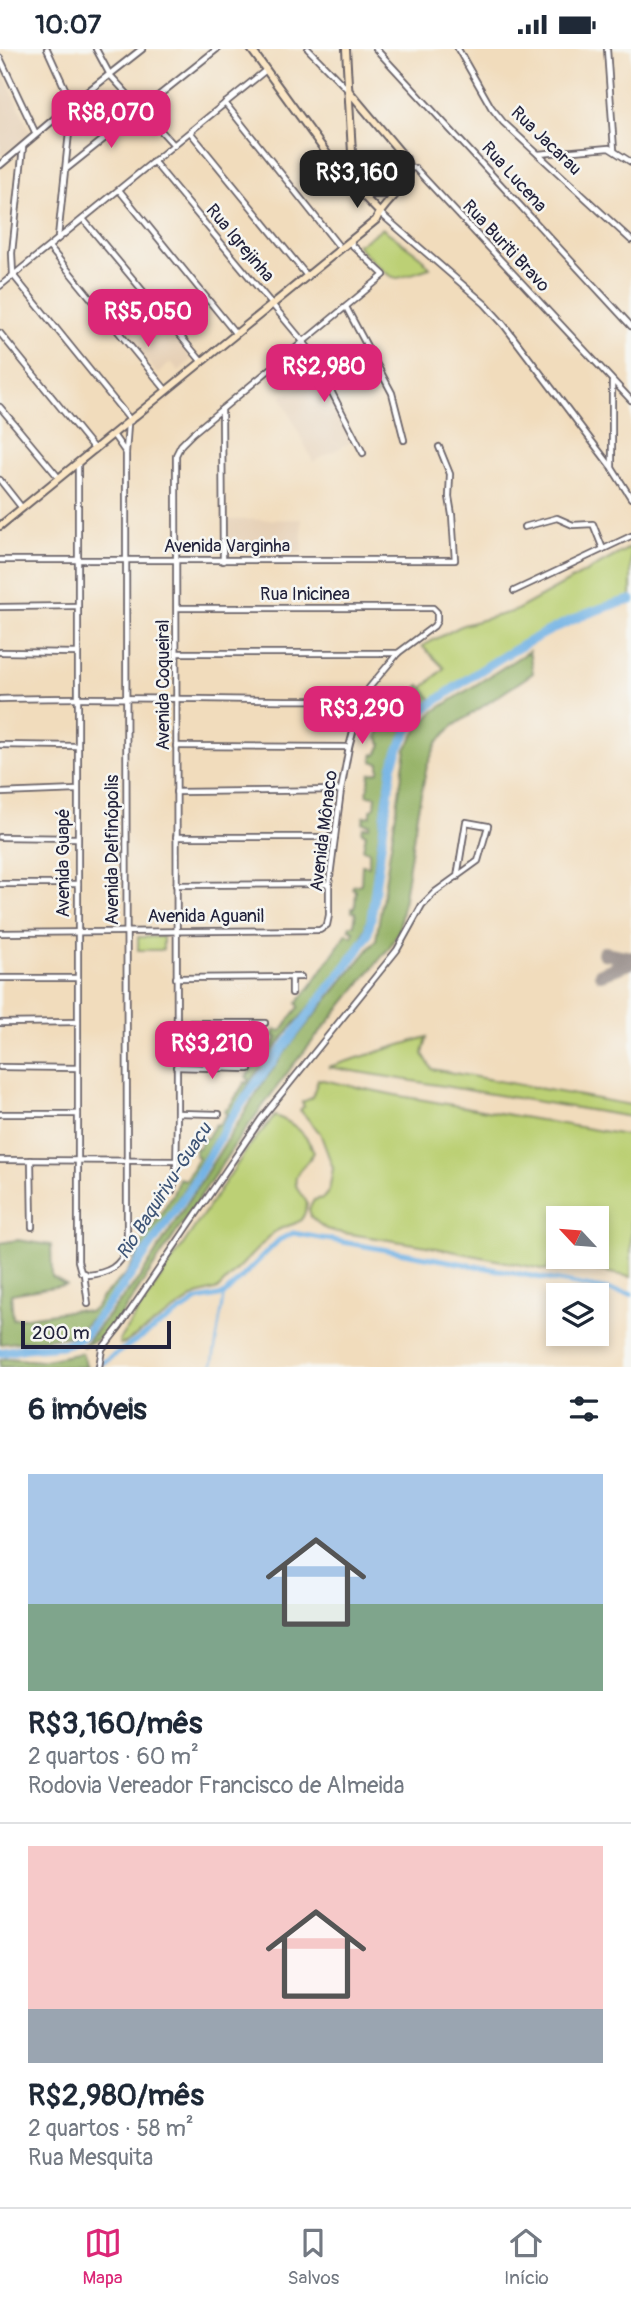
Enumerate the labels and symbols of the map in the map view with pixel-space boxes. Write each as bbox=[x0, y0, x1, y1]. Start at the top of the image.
pin: R$8,070 bbox=[46, 91, 176, 150]
street label: Rua Jacarau bbox=[506, 102, 586, 180]
street label: Rua Lucena bbox=[476, 137, 552, 217]
pin: R$3,160 bbox=[292, 151, 422, 210]
street label: Rua Buriti Bravo bbox=[457, 195, 555, 297]
street label: Rua Igrejinha bbox=[201, 199, 279, 287]
pin: R$5,050 bbox=[83, 289, 213, 349]
pin: R$2,980 bbox=[259, 345, 389, 404]
street label: Avenida Varginha bbox=[164, 535, 290, 558]
street label: Rua Inicinea bbox=[260, 583, 350, 606]
street label: Avenida Coqueiral bbox=[152, 619, 175, 751]
pin: R$3,290 bbox=[297, 687, 427, 746]
street label: Avenida Mônaco bbox=[305, 769, 343, 893]
street label: Avenida Delfinópolis bbox=[101, 775, 124, 925]
street label: Avenida Guapé bbox=[52, 808, 75, 918]
street label: Avenida Aguanil bbox=[148, 905, 265, 928]
pin: R$3,210 bbox=[147, 1021, 277, 1081]
water label: Rio Baquirivu-Guaçu bbox=[111, 1117, 218, 1264]
north arrow bbox=[546, 1206, 609, 1269]
scale bar bbox=[21, 1318, 172, 1350]

